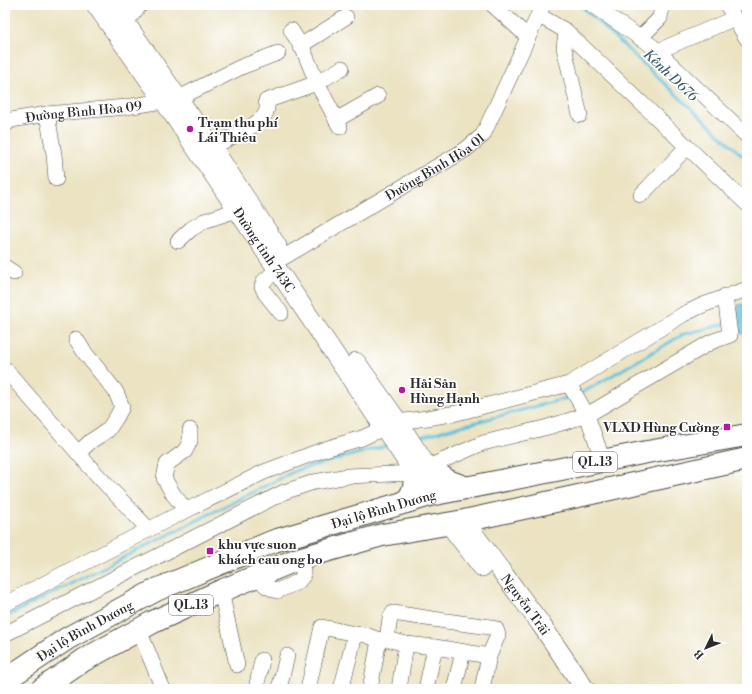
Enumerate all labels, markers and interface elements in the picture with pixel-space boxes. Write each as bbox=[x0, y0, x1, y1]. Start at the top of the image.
water label: Kênh D676 bbox=[639, 46, 702, 106]
street label: Đường Bình Hòa 09 bbox=[24, 98, 143, 126]
place label: Trạm thu phí Lái Thiêu bbox=[198, 115, 279, 146]
marker: Trạm thu phí Lái Thiêu bbox=[185, 124, 195, 134]
street label: Đường Bình Hòa 01 bbox=[383, 130, 489, 204]
street label: Đường tỉnh 743C bbox=[229, 205, 298, 296]
place label: Hải Sản Hùng Hạnh bbox=[410, 376, 480, 407]
marker: Hải Sản Hùng Hạnh bbox=[397, 385, 407, 395]
place label: VLXD Hùng Cường bbox=[602, 420, 720, 436]
marker: VLXD Hùng Cường bbox=[722, 422, 732, 432]
road number: QL.13 bbox=[573, 452, 617, 472]
street label: Đại lộ Bình Dương bbox=[330, 487, 438, 533]
place label: khu vực suon khách cau ong bo bbox=[218, 537, 323, 568]
marker: khu vực suon khách cau ong bo bbox=[205, 546, 215, 556]
street label: Nguyễn Trãi bbox=[497, 571, 553, 639]
road number: QL.13 bbox=[169, 595, 213, 615]
street label: Đại lộ Bình Dương bbox=[34, 597, 136, 665]
north arrow bbox=[686, 628, 726, 668]
text: B bbox=[691, 646, 707, 662]

